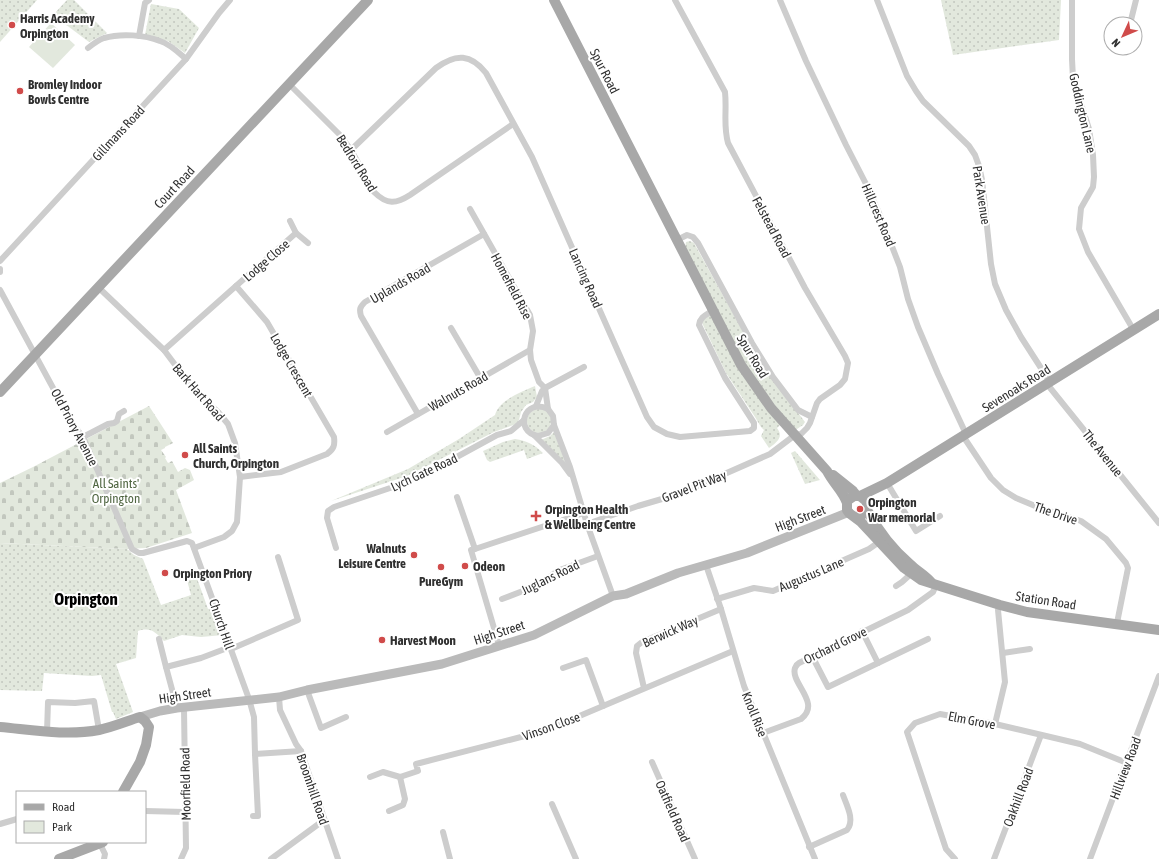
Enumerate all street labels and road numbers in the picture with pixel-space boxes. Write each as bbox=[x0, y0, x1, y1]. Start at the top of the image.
street label: Spur Road bbox=[587, 46, 622, 96]
street label: Goddington Lane bbox=[1066, 72, 1099, 154]
street label: Gillmans Road bbox=[89, 103, 148, 164]
street label: Bedford Road bbox=[333, 132, 380, 195]
street label: Court Road bbox=[151, 163, 198, 212]
street label: Park Avenue bbox=[969, 165, 994, 226]
street label: Hillcrest Road bbox=[859, 182, 898, 249]
street label: Felstead Road bbox=[749, 194, 794, 260]
street label: Lodge Close bbox=[240, 236, 292, 284]
street label: Lancing Road bbox=[566, 246, 605, 310]
street label: Homefield Rise bbox=[488, 251, 535, 322]
street label: Uplands Road bbox=[367, 260, 433, 307]
street label: Lodge Crescent bbox=[267, 331, 316, 400]
street label: Spur Road bbox=[734, 332, 771, 381]
street label: Bark Hart Road bbox=[170, 361, 228, 424]
street label: Sevenoaks Road bbox=[979, 361, 1053, 415]
street label: Walnuts Road bbox=[426, 368, 491, 414]
street label: Old Priory Avenue bbox=[48, 386, 101, 468]
street label: The Avenue bbox=[1079, 427, 1126, 480]
street label: Lych Gate Road bbox=[388, 450, 460, 494]
street label: Gravel Pit Way bbox=[660, 467, 729, 506]
street label: The Drive bbox=[1032, 499, 1079, 528]
street label: High Street bbox=[773, 502, 828, 535]
street label: Augustus Lane bbox=[777, 554, 846, 595]
street label: Juglans Road bbox=[519, 557, 582, 598]
street label: Station Road bbox=[1015, 588, 1077, 613]
street label: Church Hill bbox=[206, 597, 237, 652]
street label: Berwick Way bbox=[640, 612, 701, 650]
street label: High Street bbox=[472, 617, 527, 648]
street label: Orchard Grove bbox=[801, 624, 869, 667]
street label: High Street bbox=[158, 684, 212, 707]
street label: Knoll Rise bbox=[739, 689, 770, 739]
street label: Vinson Close bbox=[520, 709, 582, 744]
street label: Elm Grove bbox=[947, 709, 997, 732]
street label: Hillview Road bbox=[1107, 735, 1144, 802]
street label: Moorfield Road bbox=[177, 747, 194, 821]
street label: Broomhill Road bbox=[293, 752, 332, 827]
street label: Oakhill Road bbox=[1000, 765, 1037, 829]
street label: Oatfield Road bbox=[652, 778, 693, 844]

